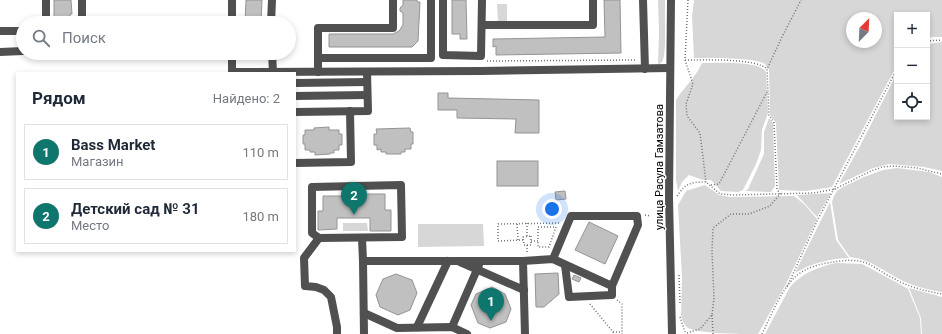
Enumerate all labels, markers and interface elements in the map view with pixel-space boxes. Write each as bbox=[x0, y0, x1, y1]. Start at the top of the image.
north arrow bbox=[846, 12, 882, 48]
map controls bbox=[894, 12, 930, 120]
button: + bbox=[894, 12, 930, 48]
search box bbox=[16, 16, 296, 60]
icon: search bbox=[30, 27, 52, 49]
text: Поиск bbox=[62, 29, 106, 47]
button: − bbox=[894, 48, 930, 84]
button: locate bbox=[894, 84, 930, 120]
text: Рядом bbox=[32, 88, 86, 108]
text: Найдено: 2 bbox=[213, 91, 280, 106]
street label: улица Расула Гамзатова bbox=[653, 104, 666, 230]
text: Bass Market bbox=[71, 136, 155, 154]
text: 1 bbox=[42, 145, 50, 160]
text: 110 m bbox=[242, 145, 279, 160]
text: Магазин bbox=[71, 154, 124, 169]
pin: 2 bbox=[341, 182, 367, 215]
your location bbox=[542, 199, 562, 219]
text: Детский сад № 31 bbox=[71, 200, 200, 218]
text: 2 bbox=[42, 209, 50, 224]
text: 180 m bbox=[242, 209, 279, 224]
text: Место bbox=[71, 218, 109, 233]
pin: 1 bbox=[478, 288, 504, 321]

